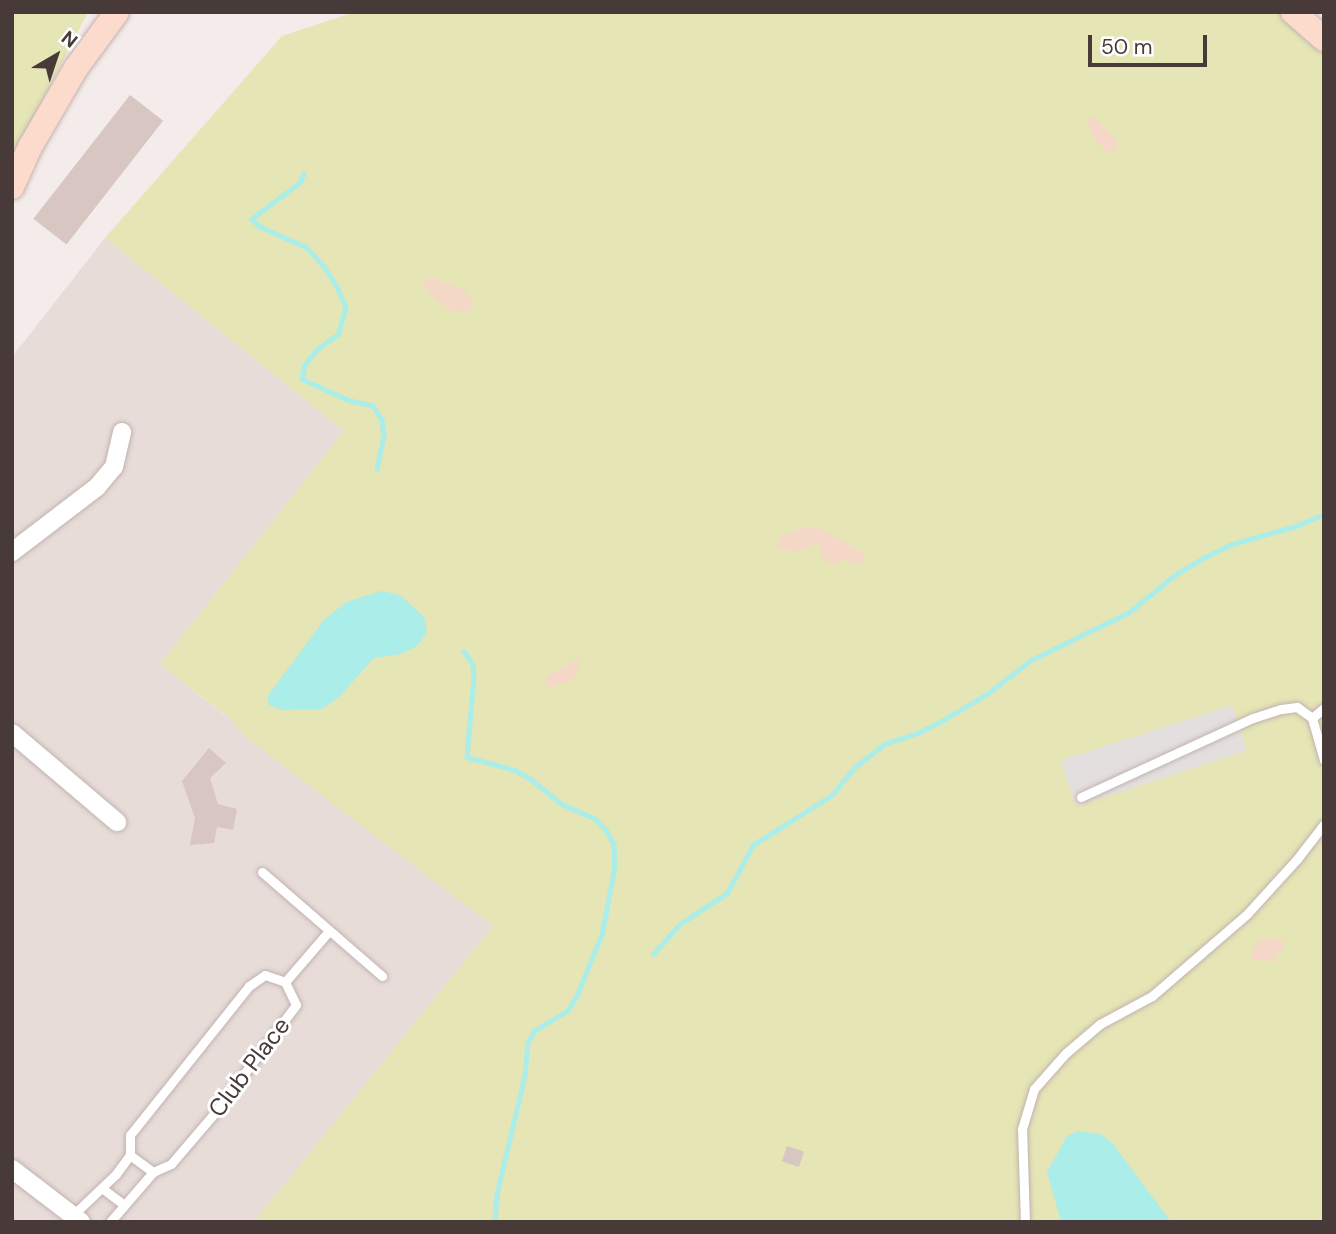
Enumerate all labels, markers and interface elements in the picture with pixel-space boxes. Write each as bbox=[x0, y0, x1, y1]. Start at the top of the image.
north arrow bbox=[21, 21, 91, 91]
scale bar bbox=[1091, 21, 1210, 65]
text: N bbox=[56, 25, 83, 53]
text: 50 m bbox=[1101, 33, 1152, 61]
street label: Club Place bbox=[202, 1011, 296, 1123]

